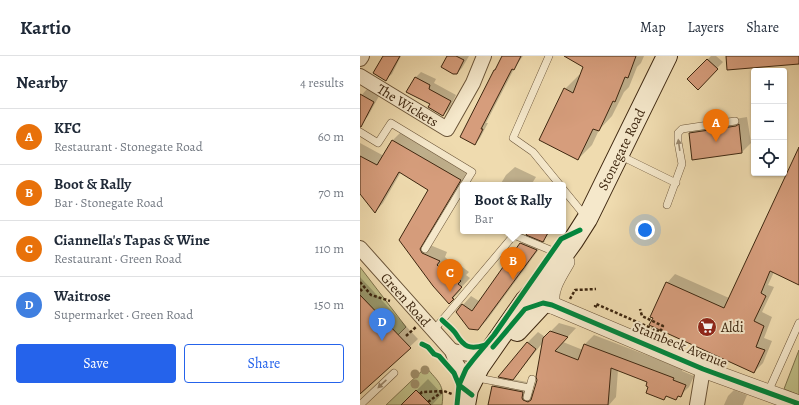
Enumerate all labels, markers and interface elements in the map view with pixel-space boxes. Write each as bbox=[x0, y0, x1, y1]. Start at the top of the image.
text: Kartio bbox=[20, 15, 71, 41]
text: Map bbox=[640, 18, 666, 37]
text: Layers bbox=[688, 18, 724, 37]
text: Share bbox=[746, 18, 779, 37]
map controls bbox=[751, 68, 787, 176]
button: + bbox=[751, 68, 787, 104]
text: Nearby bbox=[16, 71, 67, 94]
text: 4 results bbox=[300, 74, 344, 91]
street label: The Wickets bbox=[374, 79, 442, 131]
button: − bbox=[751, 104, 787, 140]
street label: Stonegate Road bbox=[593, 105, 650, 194]
pin: A bbox=[703, 109, 729, 142]
text: KFC bbox=[54, 118, 81, 138]
text: A bbox=[25, 128, 33, 145]
text: 60 m bbox=[318, 128, 344, 145]
text: Restaurant · Stonegate Road bbox=[54, 138, 203, 155]
one-way arrow bbox=[676, 139, 682, 151]
button: locate bbox=[751, 140, 787, 176]
text: Boot & Rally bbox=[54, 174, 131, 194]
popup bbox=[460, 182, 566, 234]
text: B bbox=[25, 184, 33, 201]
text: 70 m bbox=[318, 184, 344, 201]
text: Boot & Rally bbox=[474, 190, 552, 210]
text: Bar · Stonegate Road bbox=[54, 194, 163, 211]
text: Bar bbox=[474, 210, 493, 227]
your location bbox=[635, 220, 655, 240]
text: Ciannella's Tapas & Wine bbox=[54, 230, 210, 250]
text: C bbox=[25, 240, 33, 257]
text: 110 m bbox=[315, 240, 344, 257]
pin: B bbox=[500, 247, 526, 280]
text: Restaurant · Green Road bbox=[54, 250, 182, 267]
pin: C bbox=[437, 259, 463, 292]
street label: Green Road bbox=[377, 268, 436, 331]
text: Waitrose bbox=[54, 286, 111, 306]
text: D bbox=[24, 296, 34, 313]
text: 150 m bbox=[314, 296, 344, 313]
text: Supermarket · Green Road bbox=[54, 306, 193, 323]
pin: D bbox=[369, 308, 395, 341]
supermarket icon: Aldi bbox=[696, 316, 718, 338]
street label: Stainbeck Avenue bbox=[630, 317, 730, 373]
place label: Aldi bbox=[720, 318, 744, 337]
button: Save bbox=[16, 344, 176, 383]
button: Share bbox=[184, 344, 344, 383]
one-way arrow bbox=[378, 379, 387, 388]

